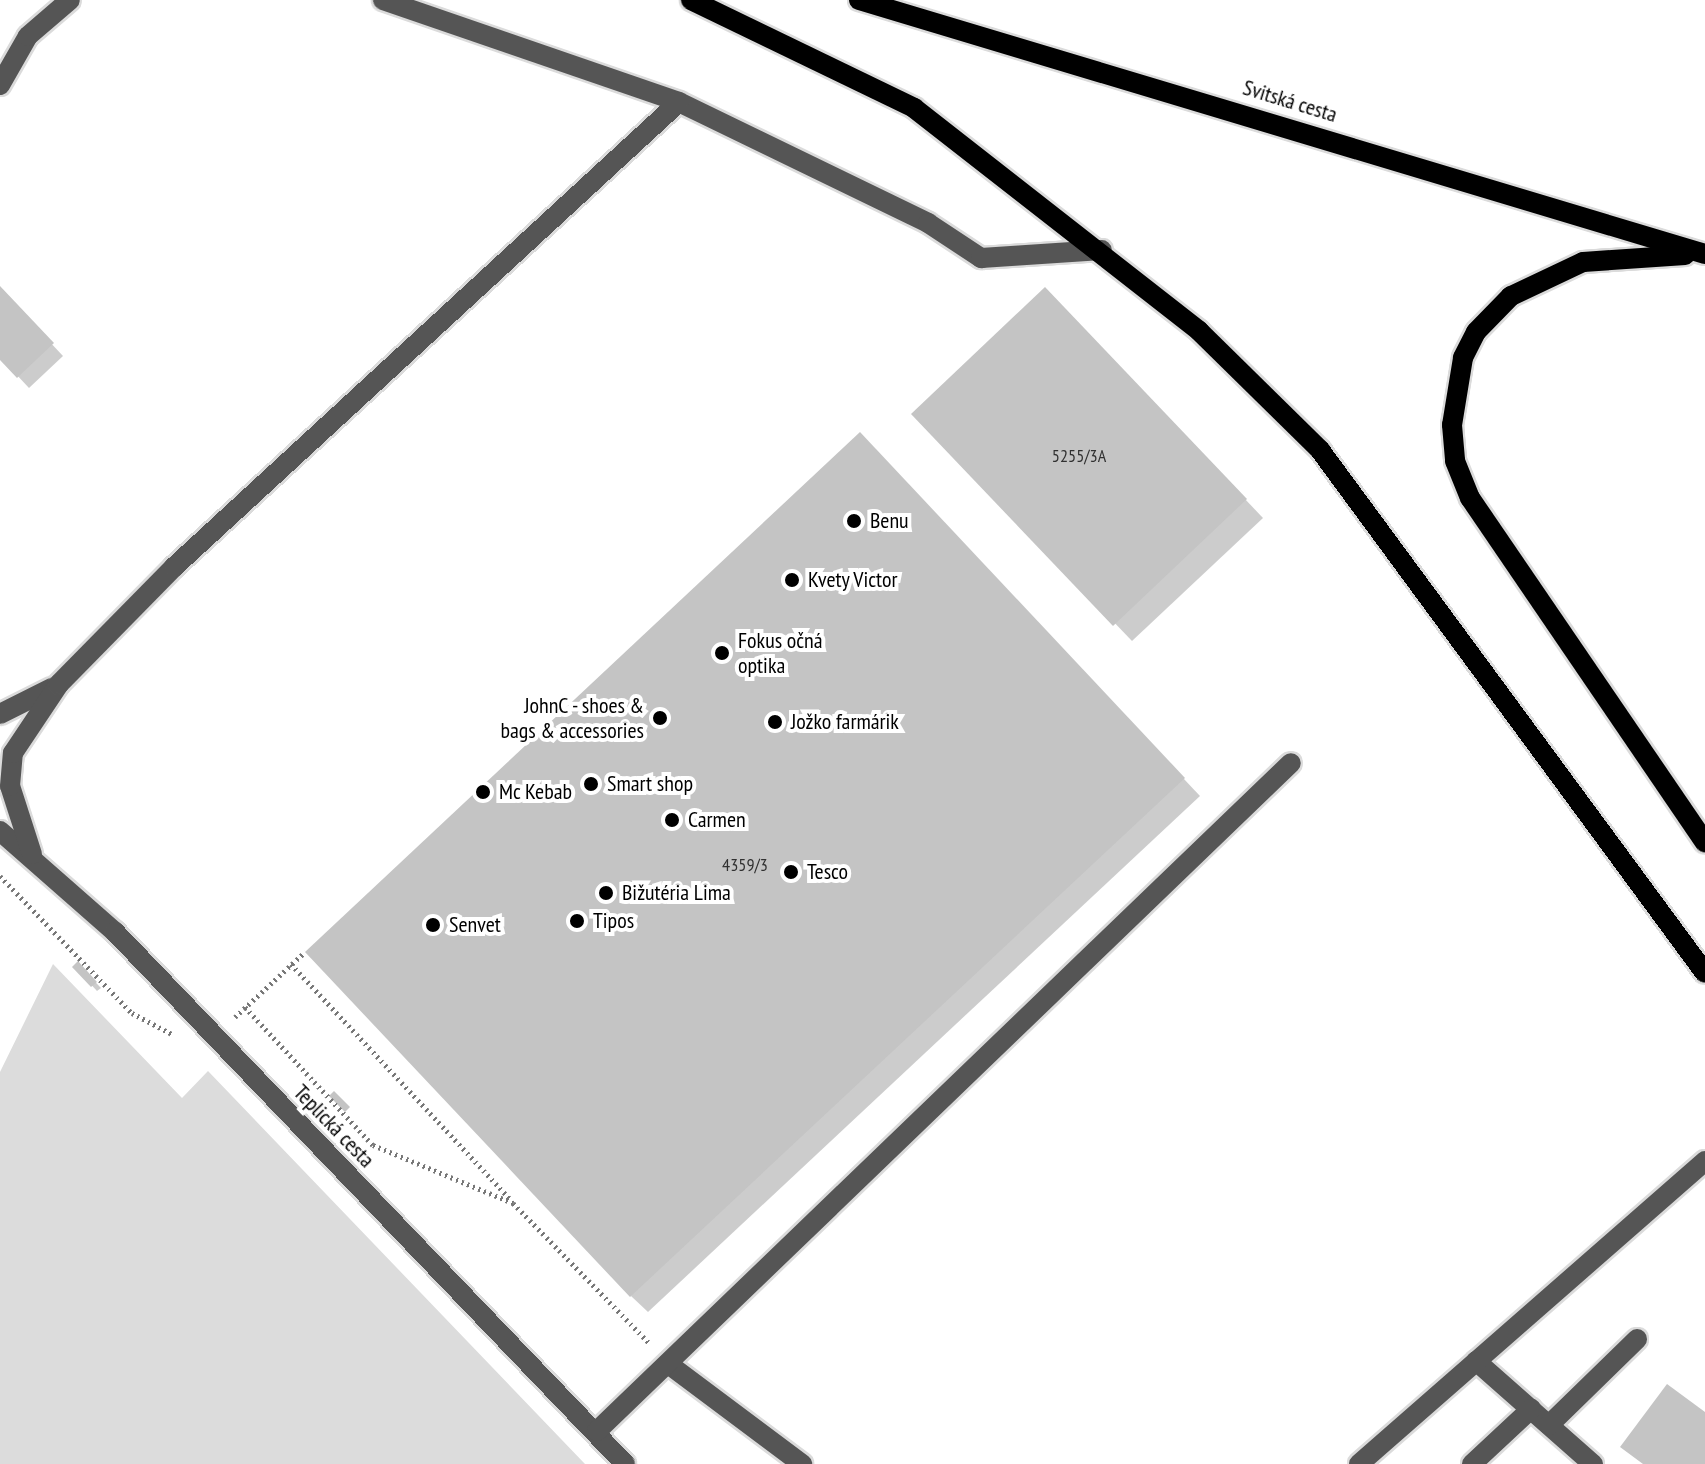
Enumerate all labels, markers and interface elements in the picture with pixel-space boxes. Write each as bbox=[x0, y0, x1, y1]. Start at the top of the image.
street label: Svitská cesta bbox=[1240, 74, 1340, 128]
house number: 5255/3A bbox=[1052, 445, 1106, 467]
place label: Benu bbox=[870, 508, 909, 534]
marker: Benu bbox=[845, 512, 863, 530]
place label: Kvety Victor bbox=[808, 567, 899, 593]
marker: Kvety Victor bbox=[783, 571, 801, 589]
place label: Fokus očná optika bbox=[738, 627, 823, 678]
marker: Fokus očná optika bbox=[713, 644, 731, 662]
place label: JohnC - shoes & bags & accessories bbox=[500, 692, 644, 744]
marker: JohnC - shoes & bags & accessories bbox=[651, 709, 669, 727]
place label: Jožko farmárik bbox=[791, 709, 899, 735]
marker: Jožko farmárik bbox=[766, 713, 784, 731]
place label: Smart shop bbox=[607, 771, 693, 797]
marker: Smart shop bbox=[582, 775, 600, 793]
place label: Mc Kebab bbox=[499, 779, 572, 805]
marker: Mc Kebab bbox=[474, 783, 492, 801]
place label: Carmen bbox=[688, 807, 746, 833]
marker: Carmen bbox=[663, 811, 681, 829]
house number: 4359/3 bbox=[722, 854, 768, 876]
place label: Tesco bbox=[807, 859, 848, 885]
marker: Tesco bbox=[782, 863, 800, 881]
place label: Bižutéria Lima bbox=[622, 880, 731, 906]
marker: Bižutéria Lima bbox=[597, 884, 615, 902]
place label: Tipos bbox=[593, 908, 634, 934]
place label: Senvet bbox=[449, 912, 501, 938]
marker: Tipos bbox=[568, 912, 586, 930]
marker: Senvet bbox=[424, 916, 442, 934]
street label: Teplická cesta bbox=[288, 1079, 380, 1173]

